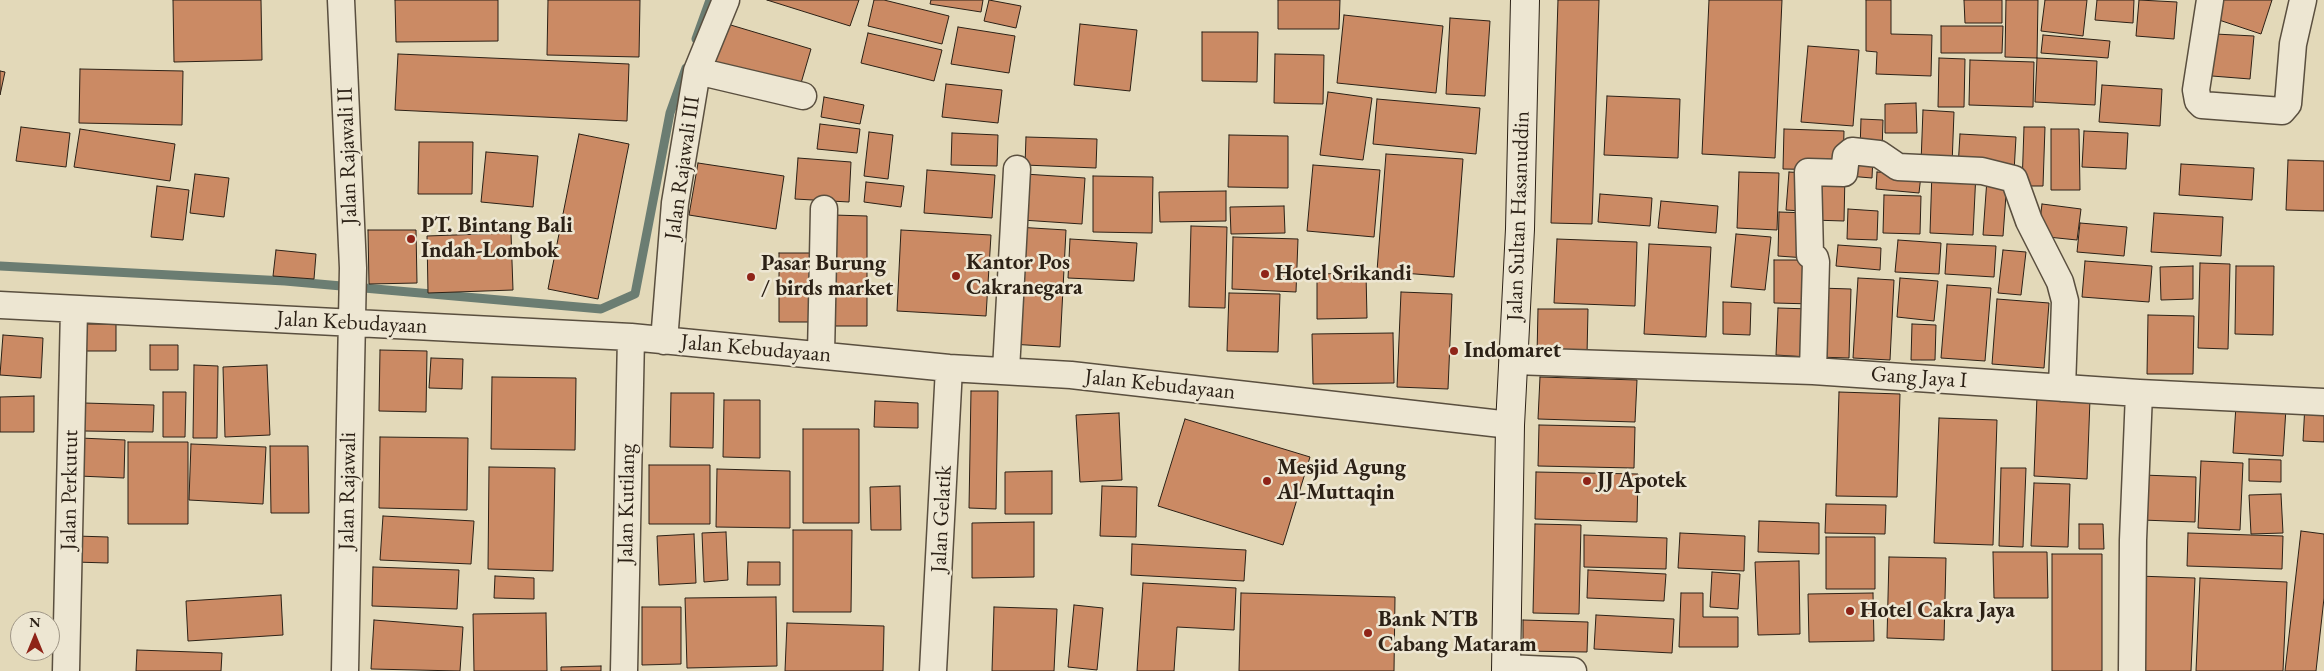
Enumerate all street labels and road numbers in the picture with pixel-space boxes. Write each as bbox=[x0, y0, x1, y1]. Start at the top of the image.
street label: Jalan Rajawali II bbox=[332, 87, 364, 225]
street label: Jalan Rajawali III bbox=[660, 94, 706, 242]
street label: Jalan Sultan Hasanuddin bbox=[1502, 111, 1536, 321]
street label: Jalan Kebudayaan bbox=[276, 306, 428, 340]
street label: Jalan Kebudayaan bbox=[680, 329, 832, 369]
street label: Gang Jaya I bbox=[1870, 361, 1968, 395]
street label: Jalan Kebudayaan bbox=[1084, 364, 1236, 406]
street label: Jalan Perkutut bbox=[56, 429, 84, 551]
street label: Jalan Rajawali bbox=[334, 432, 362, 550]
street label: Jalan Kutilang bbox=[613, 444, 641, 564]
street label: Jalan Gelatik bbox=[926, 465, 958, 573]

